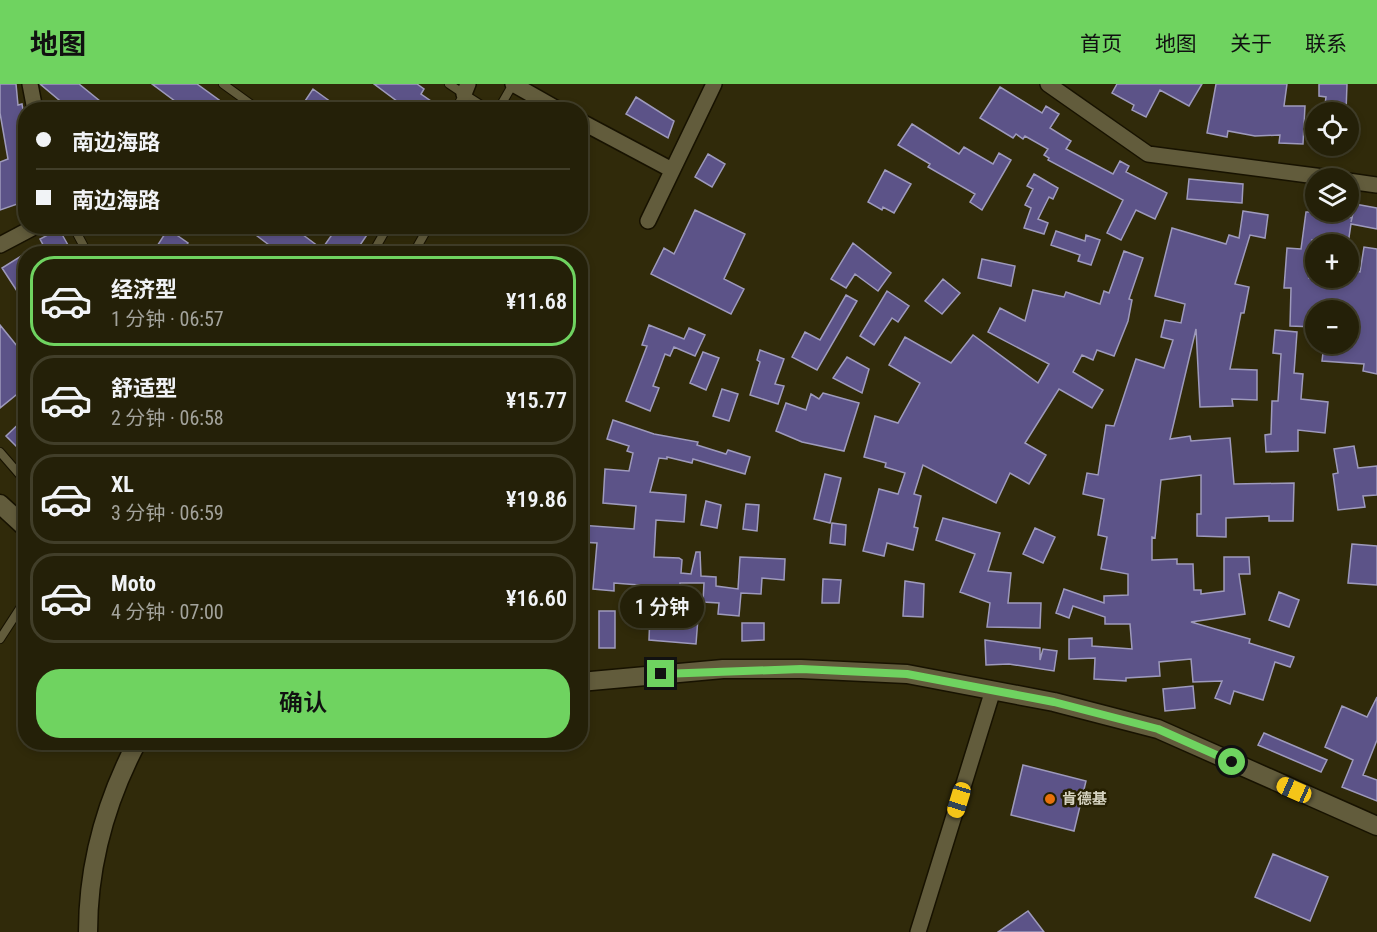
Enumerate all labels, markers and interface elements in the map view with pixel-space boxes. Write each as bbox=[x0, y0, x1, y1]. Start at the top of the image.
text: 地图 bbox=[30, 28, 86, 61]
text: 首页 bbox=[1080, 32, 1122, 56]
text: 地图 bbox=[1155, 32, 1197, 56]
text: 关于 bbox=[1230, 32, 1272, 56]
text: 联系 bbox=[1305, 32, 1347, 56]
map controls bbox=[1305, 102, 1359, 354]
button: locate bbox=[1305, 102, 1359, 156]
text: 南边海路 bbox=[72, 130, 160, 155]
button: layers bbox=[1305, 168, 1359, 222]
text: 南边海路 bbox=[72, 188, 160, 213]
button: + bbox=[1305, 234, 1359, 288]
icon: car bbox=[39, 274, 93, 328]
text: 经济型 bbox=[111, 277, 177, 302]
text: ¥11.68 bbox=[506, 289, 567, 314]
button: − bbox=[1305, 300, 1359, 354]
text: 1 分钟 · 06:57 bbox=[111, 307, 224, 331]
icon: car bbox=[39, 373, 93, 427]
text: 舒适型 bbox=[111, 376, 177, 401]
text: ¥15.77 bbox=[506, 388, 567, 413]
text: 2 分钟 · 06:58 bbox=[111, 406, 224, 430]
icon: car bbox=[39, 472, 93, 526]
text: XL bbox=[111, 472, 134, 497]
text: ¥19.86 bbox=[506, 487, 567, 512]
text: 3 分钟 · 06:59 bbox=[111, 501, 224, 525]
icon: car bbox=[39, 571, 93, 625]
text: Moto bbox=[111, 571, 156, 596]
text: ¥16.60 bbox=[506, 586, 567, 611]
callout: 1 分钟 bbox=[619, 587, 703, 629]
text: 1 分钟 bbox=[635, 595, 689, 619]
text: 4 分钟 · 07:00 bbox=[111, 600, 224, 624]
route end bbox=[647, 660, 674, 687]
button: 确认 bbox=[36, 669, 570, 738]
route start bbox=[1218, 748, 1245, 775]
car bbox=[1274, 774, 1314, 806]
car bbox=[945, 780, 973, 820]
place label: 肯德基 bbox=[1062, 790, 1107, 808]
marker: 肯德基 bbox=[1043, 792, 1057, 806]

